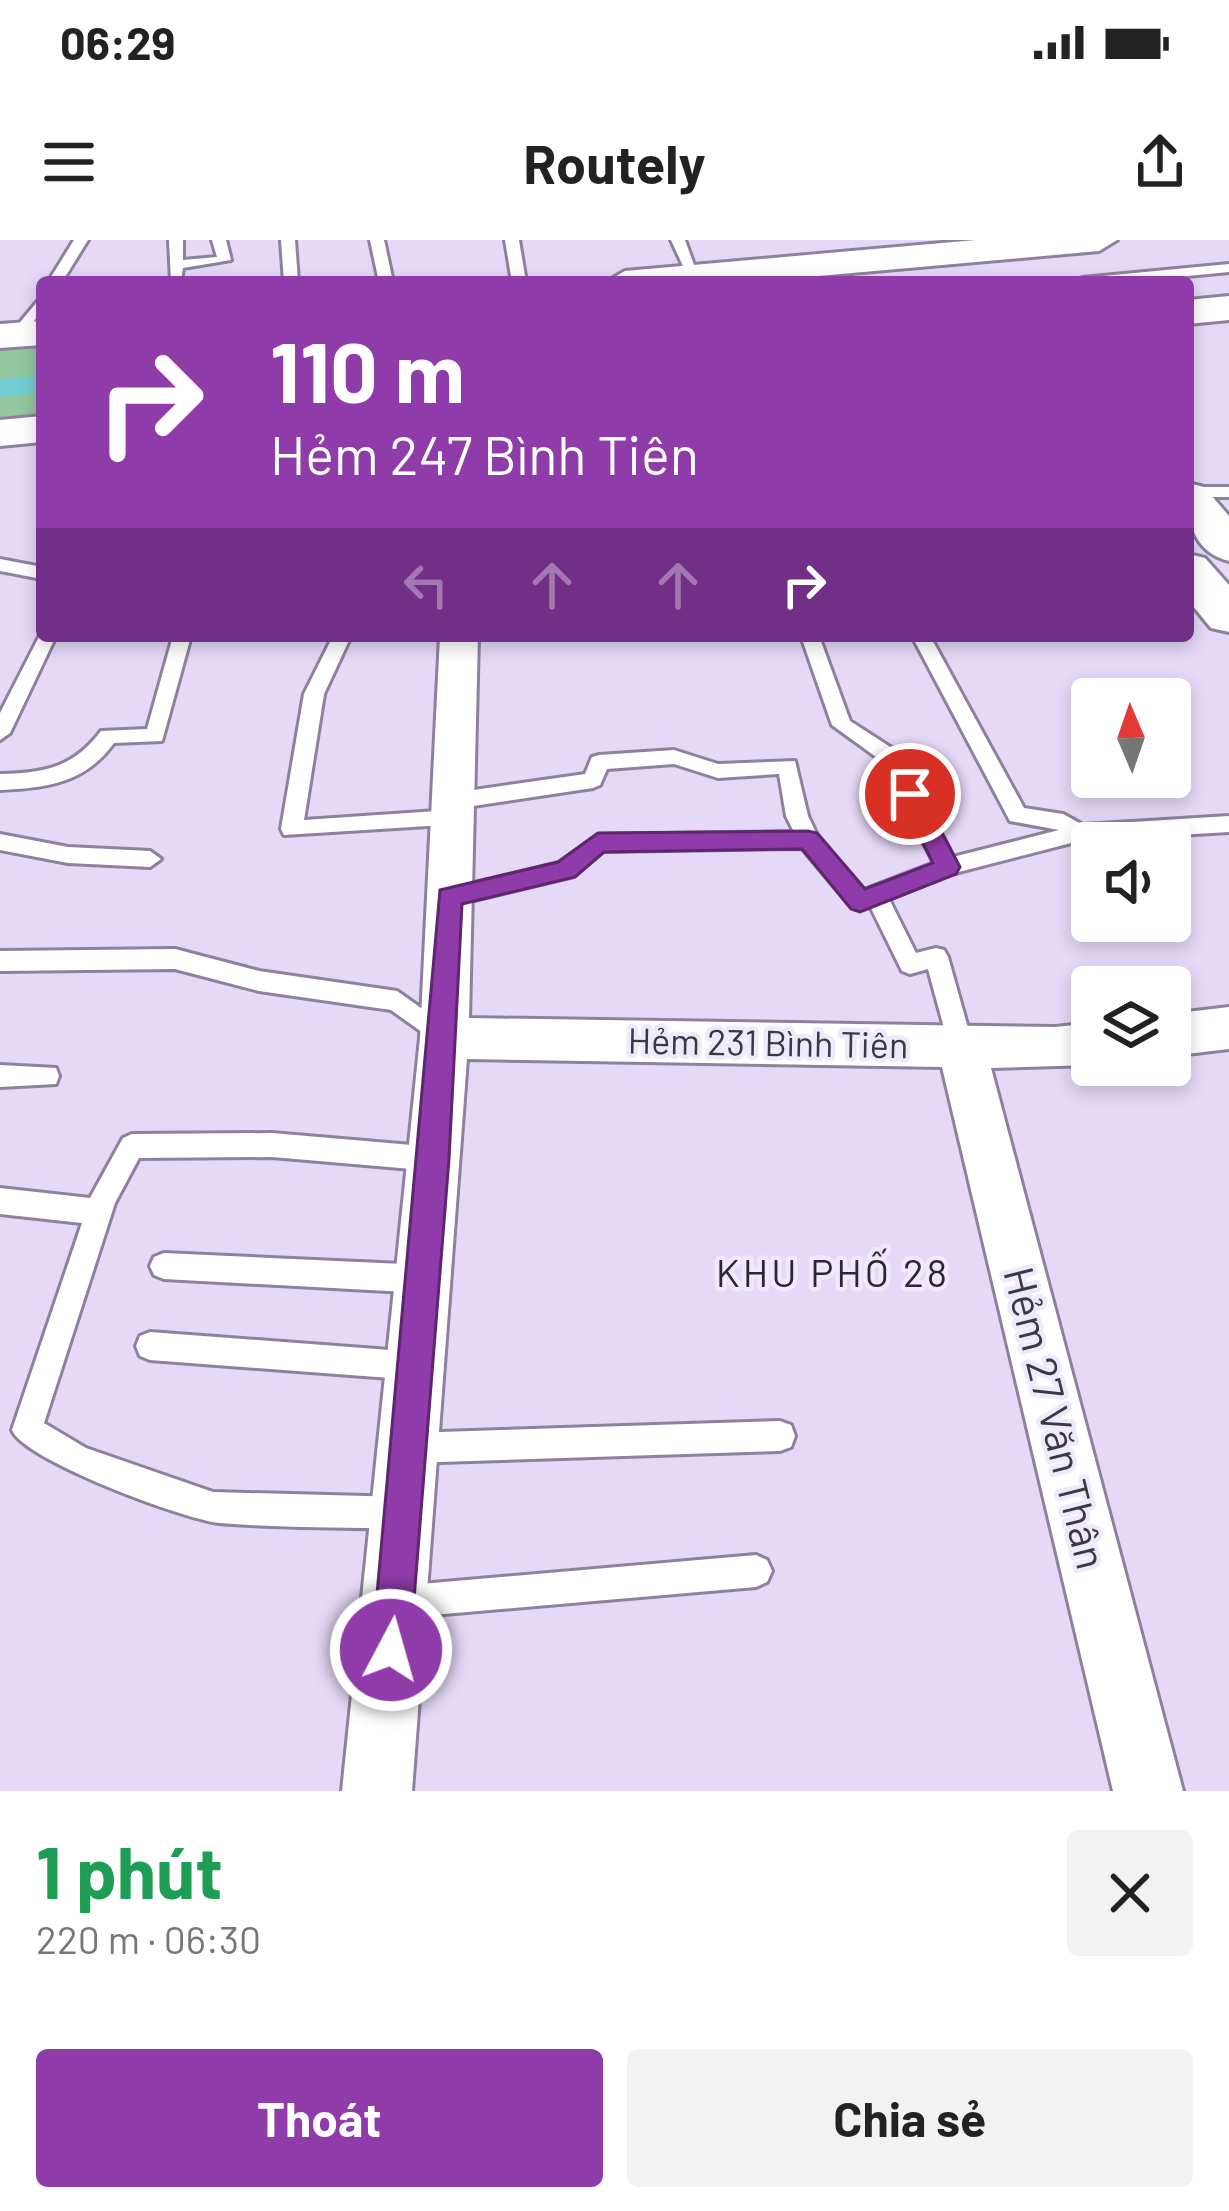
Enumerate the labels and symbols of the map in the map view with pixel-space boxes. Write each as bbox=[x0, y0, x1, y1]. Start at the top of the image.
north arrow bbox=[1071, 678, 1191, 798]
pin bbox=[859, 743, 961, 845]
street label: Hẻm 231 Bình Tiên bbox=[627, 1018, 909, 1065]
district label: KHU PHỐ 28 bbox=[716, 1248, 950, 1295]
street label: Hẻm 27 Văn Thân bbox=[995, 1261, 1119, 1574]
position arrow bbox=[328, 1587, 454, 1713]

